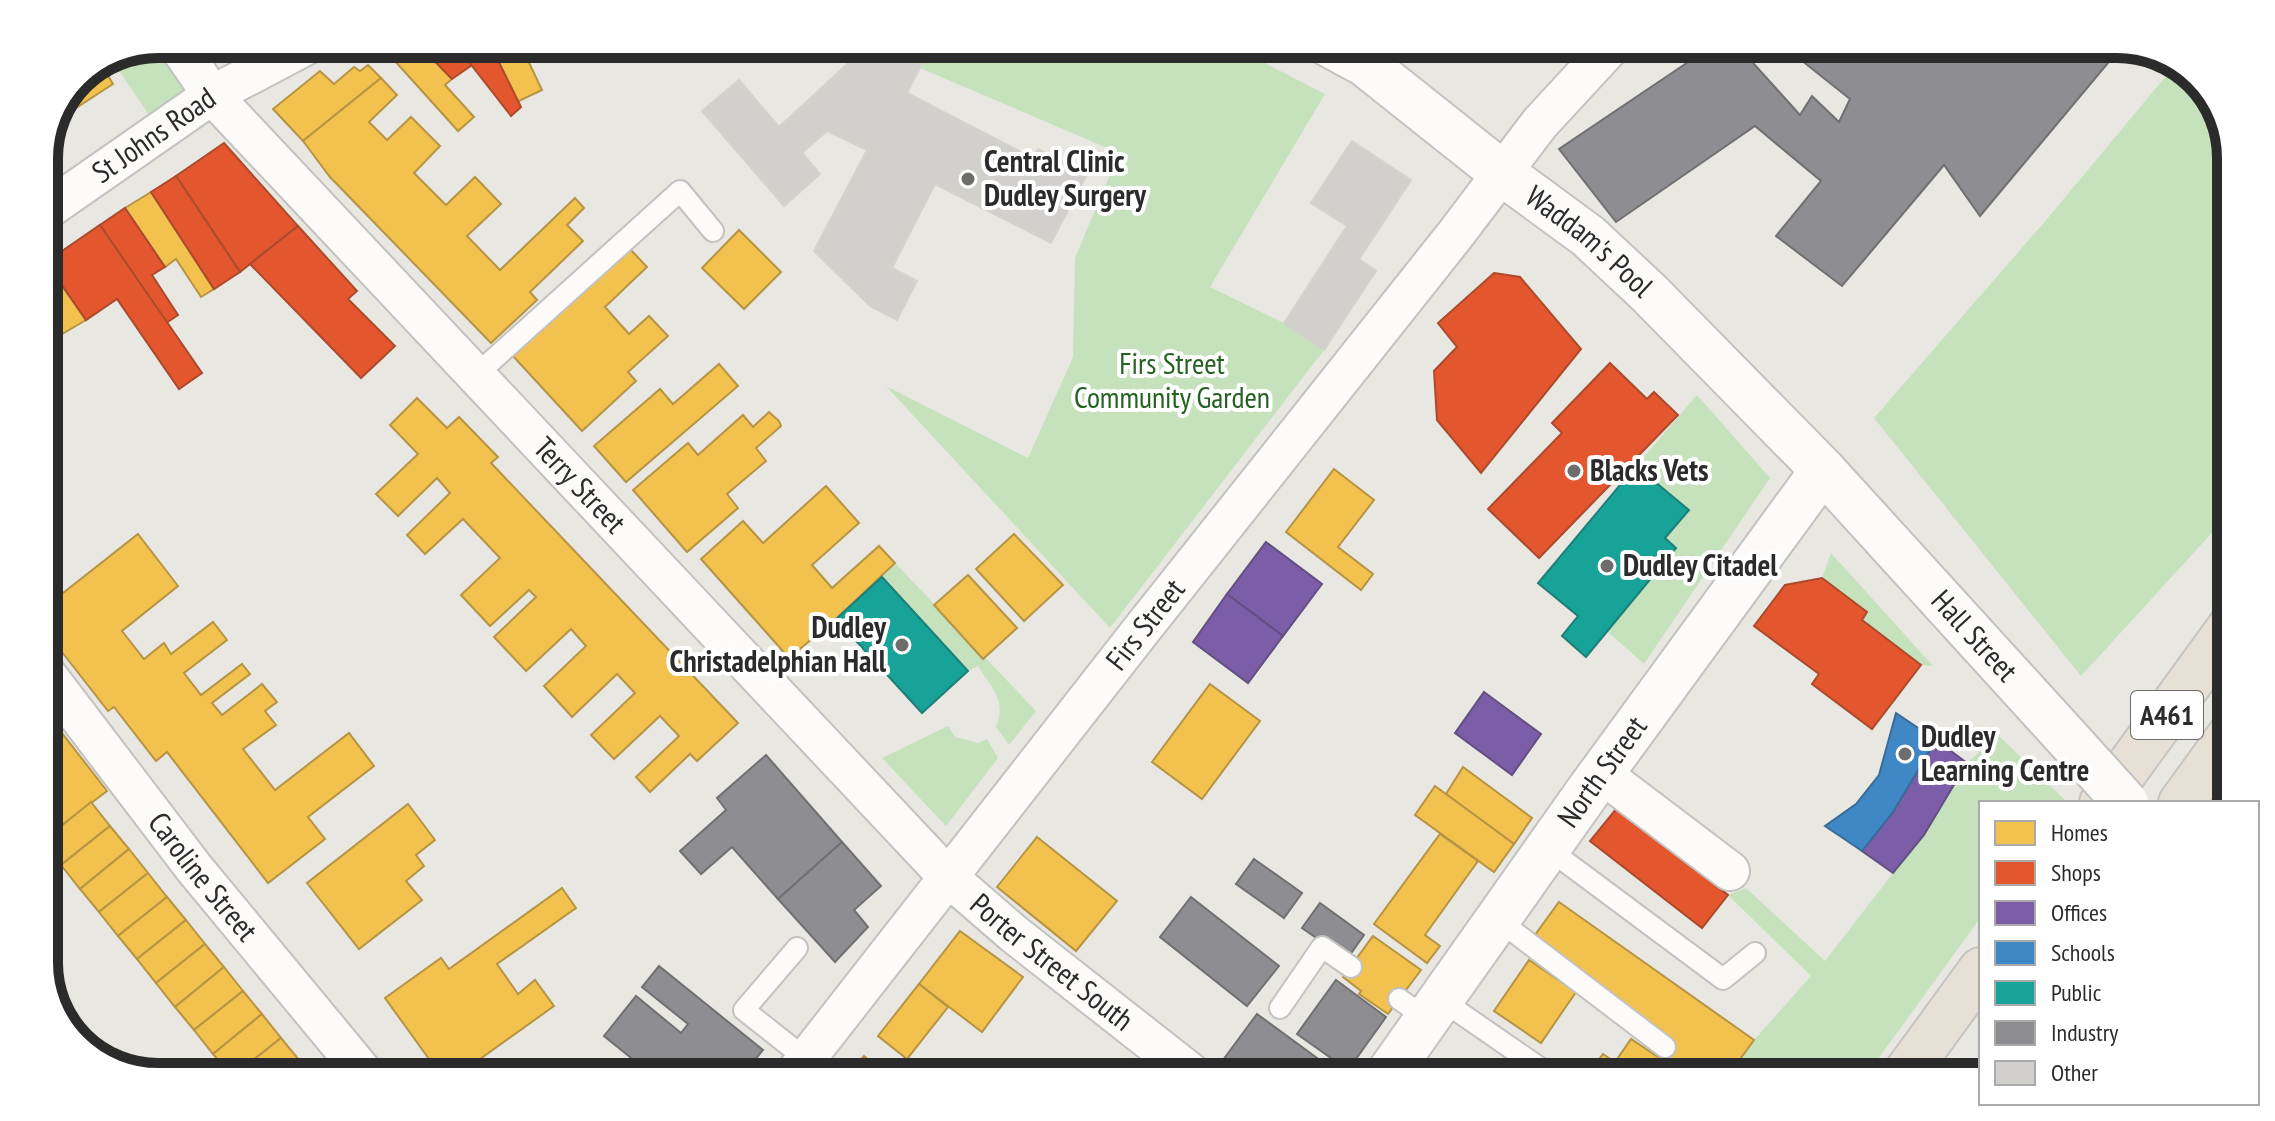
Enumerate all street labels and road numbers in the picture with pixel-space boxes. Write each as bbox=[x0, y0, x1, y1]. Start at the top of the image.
street label: St Johns Road bbox=[84, 78, 222, 191]
street label: Waddam's Pool bbox=[1518, 176, 1662, 305]
street label: Terry Street bbox=[526, 428, 636, 541]
street label: Firs Street bbox=[1096, 570, 1193, 677]
street label: Hall Street bbox=[1924, 581, 2028, 690]
road number: A461 bbox=[2131, 691, 2203, 739]
street label: North Street bbox=[1548, 707, 1655, 834]
street label: Caroline Street bbox=[140, 804, 268, 949]
street label: Porter Street South bbox=[963, 884, 1142, 1039]

